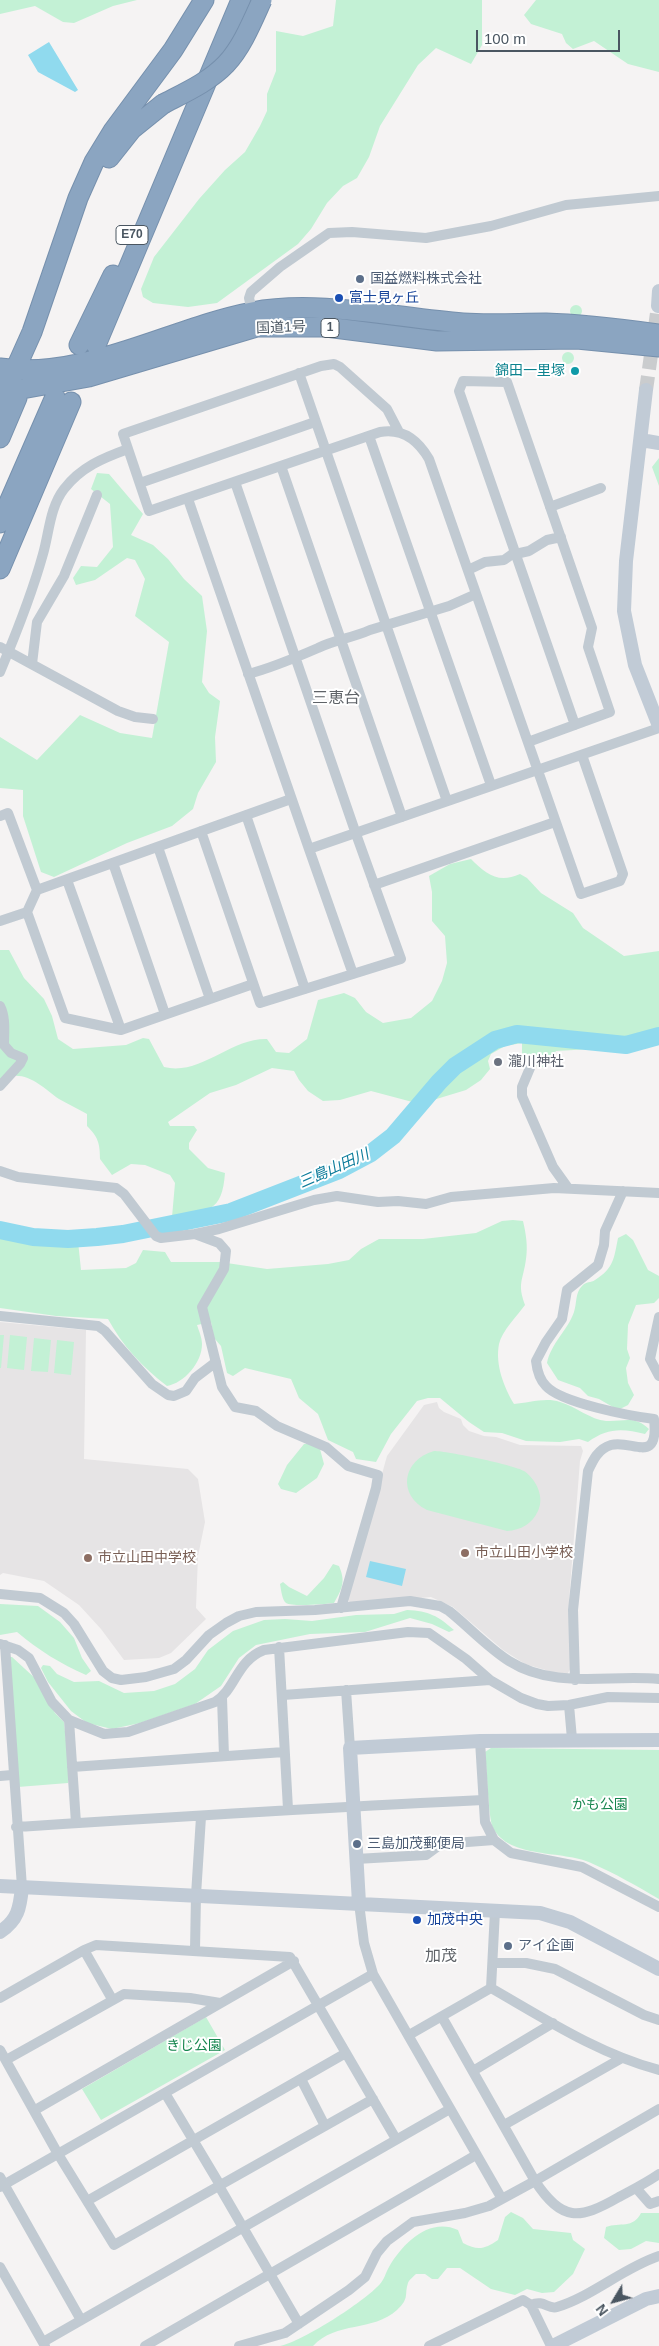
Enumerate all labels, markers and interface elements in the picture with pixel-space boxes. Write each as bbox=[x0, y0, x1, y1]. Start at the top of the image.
scale bar bbox=[479, 20, 623, 52]
text: 100 m bbox=[484, 30, 526, 47]
road number: E70 bbox=[116, 226, 148, 244]
place label: 国益燃料株式会社 bbox=[370, 271, 482, 287]
marker: 国益燃料株式会社 bbox=[354, 273, 366, 285]
place label: 富士見ヶ丘 bbox=[349, 290, 419, 306]
marker: 富士見ヶ丘 bbox=[333, 292, 345, 304]
road number: 1 bbox=[321, 318, 339, 338]
street label: 国道1号 bbox=[256, 319, 306, 337]
place label: 錦田一里塚 bbox=[495, 363, 565, 379]
marker: 錦田一里塚 bbox=[569, 365, 581, 377]
district label: 三恵台 bbox=[312, 689, 360, 709]
place label: 瀧川神社 bbox=[508, 1054, 564, 1070]
marker: 瀧川神社 bbox=[492, 1056, 504, 1068]
water label: 三島山田川 bbox=[296, 1146, 372, 1192]
place label: 市立山田小学校 bbox=[475, 1545, 573, 1561]
marker: 市立山田小学校 bbox=[459, 1547, 471, 1559]
place label: 市立山田中学校 bbox=[98, 1550, 196, 1566]
marker: 市立山田中学校 bbox=[82, 1552, 94, 1564]
park label: かも公園 bbox=[572, 1797, 628, 1813]
place label: 三島加茂郵便局 bbox=[367, 1836, 465, 1852]
marker: 三島加茂郵便局 bbox=[351, 1838, 363, 1850]
place label: 加茂中央 bbox=[427, 1912, 483, 1928]
marker: 加茂中央 bbox=[411, 1914, 423, 1926]
place label: アイ企画 bbox=[518, 1938, 574, 1954]
marker: アイ企画 bbox=[502, 1940, 514, 1952]
district label: 加茂 bbox=[425, 1947, 457, 1967]
park label: きじ公園 bbox=[166, 2038, 222, 2054]
north arrow bbox=[589, 2276, 639, 2326]
text: N bbox=[593, 2301, 611, 2319]

